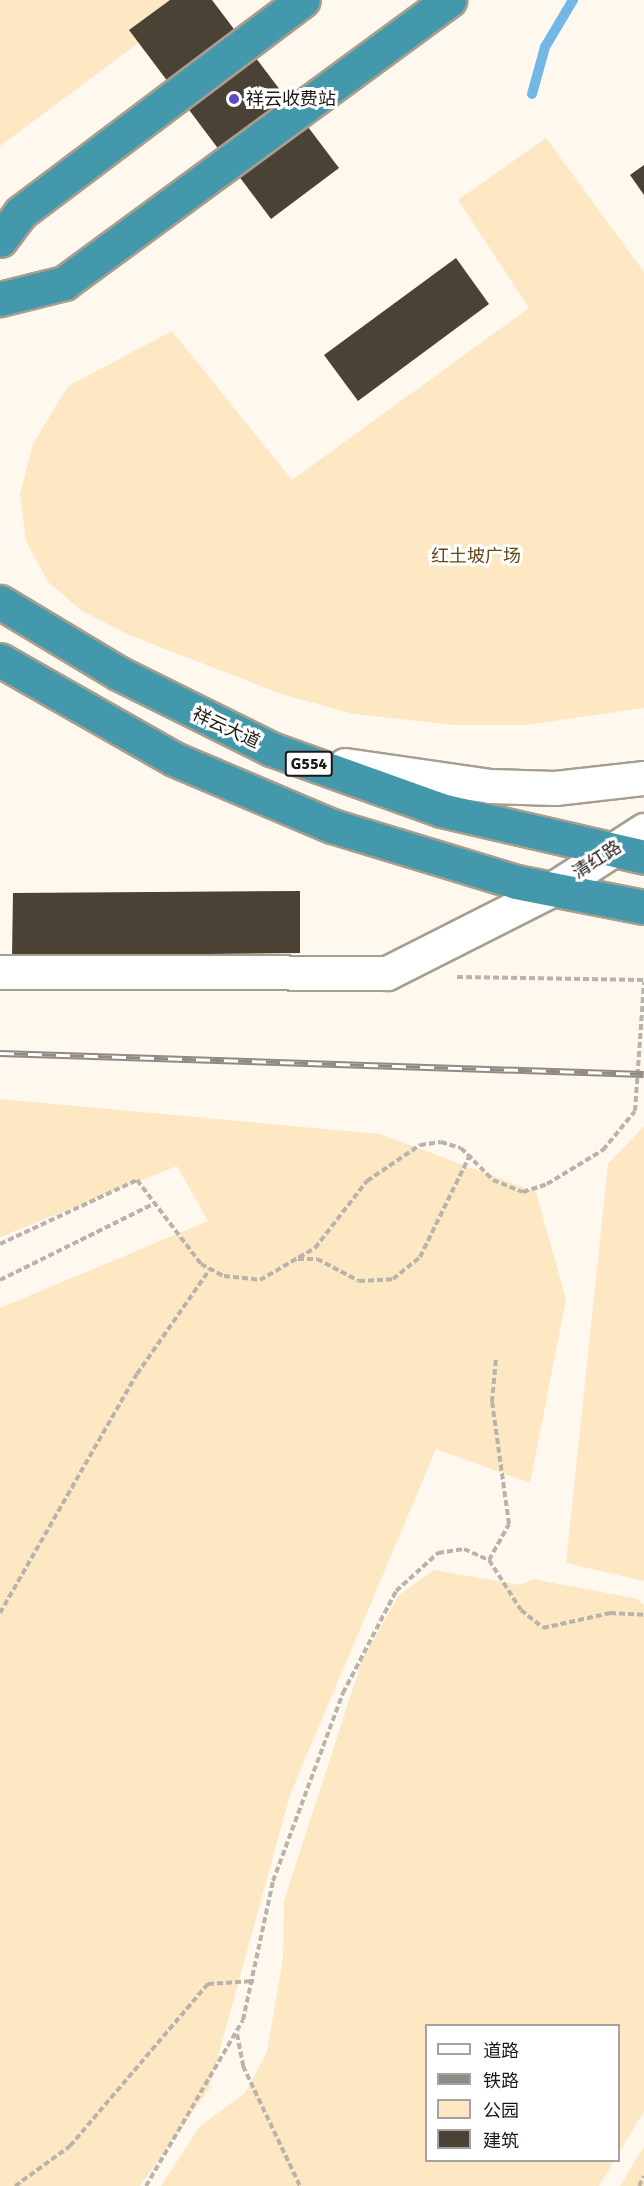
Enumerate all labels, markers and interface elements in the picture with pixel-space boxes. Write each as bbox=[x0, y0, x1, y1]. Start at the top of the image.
place label: 祥云收费站 bbox=[246, 88, 336, 110]
marker: 祥云收费站 bbox=[227, 92, 241, 106]
park label: 红土坡广场 bbox=[431, 545, 521, 567]
street label: 祥云大道 bbox=[189, 703, 263, 753]
road number: G554 bbox=[284, 751, 334, 777]
street label: 清红路 bbox=[568, 836, 626, 884]
legend bbox=[425, 2024, 620, 2162]
text: 道路 bbox=[483, 2040, 519, 2062]
text: 铁路 bbox=[483, 2070, 519, 2092]
text: 公园 bbox=[483, 2100, 519, 2122]
text: 建筑 bbox=[483, 2130, 519, 2152]

